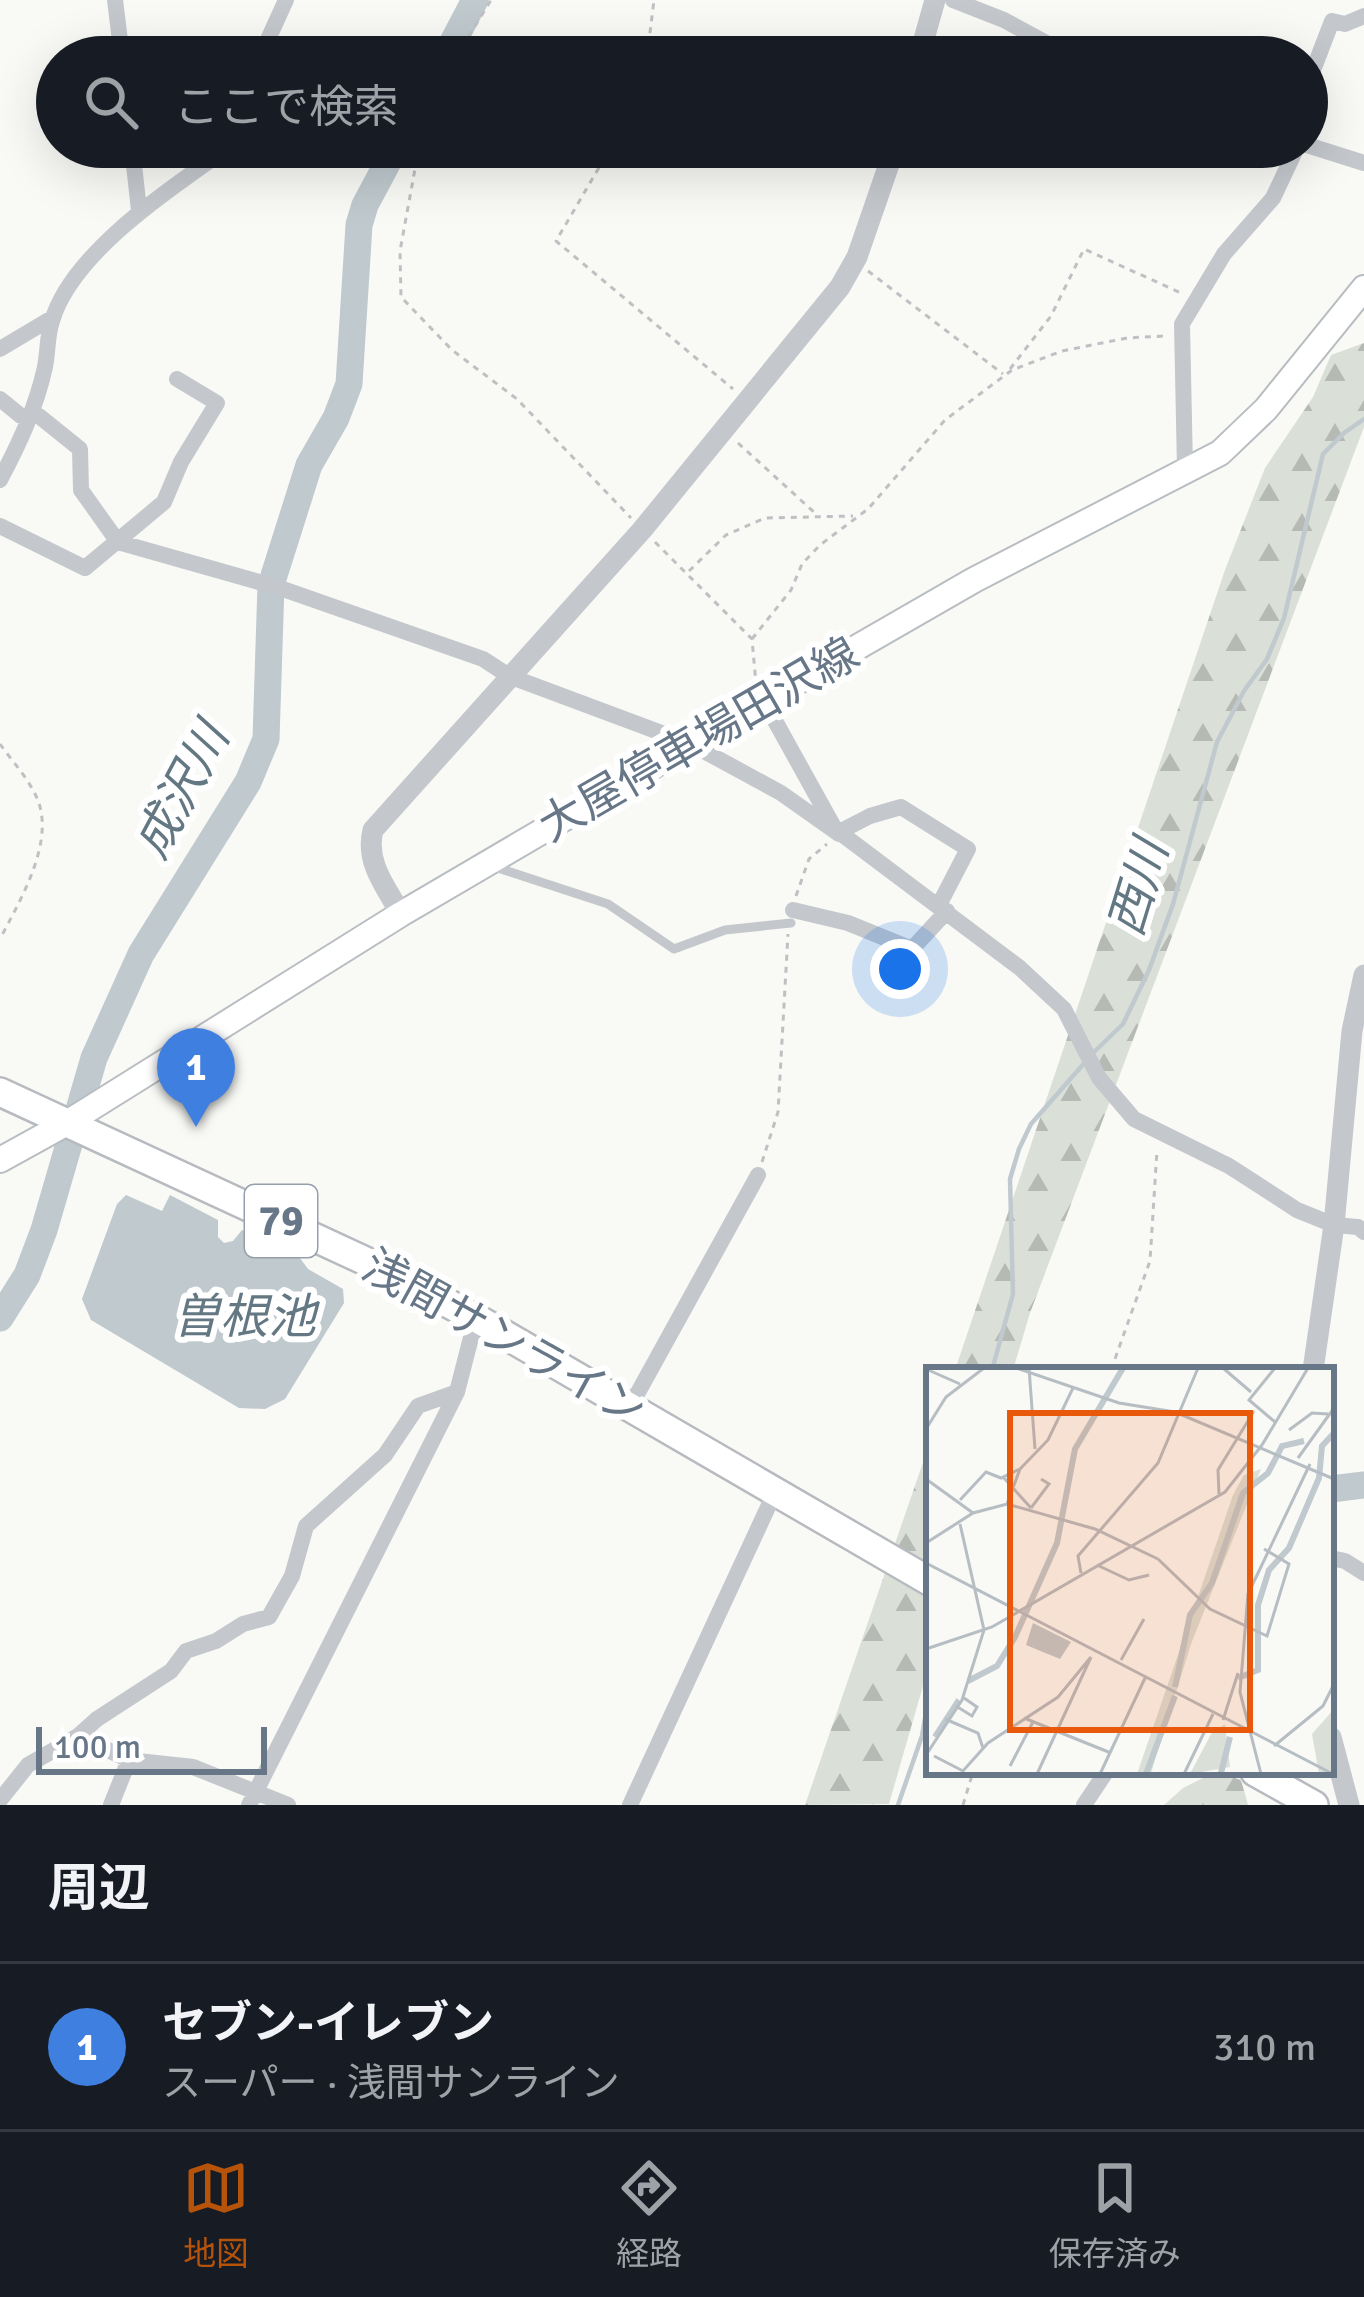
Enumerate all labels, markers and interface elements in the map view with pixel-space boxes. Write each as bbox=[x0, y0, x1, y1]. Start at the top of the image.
search box bbox=[36, 36, 1328, 168]
icon: search bbox=[78, 69, 144, 135]
text: ここで検索 bbox=[174, 80, 399, 135]
street label: 大屋停車場田沢線 bbox=[529, 626, 869, 854]
water label: 成沢川 bbox=[122, 709, 244, 868]
water label: 西川 bbox=[1097, 829, 1183, 943]
your location bbox=[870, 939, 930, 999]
pin: 1 bbox=[157, 1028, 235, 1127]
road number: 79 bbox=[245, 1185, 317, 1257]
street label: 浅間サンライン bbox=[353, 1239, 655, 1439]
water label: 曽根池 bbox=[172, 1288, 320, 1347]
inset map bbox=[926, 1367, 1334, 1775]
scale bar bbox=[36, 1721, 267, 1774]
text: 100 m bbox=[54, 1727, 141, 1768]
text: 周辺 bbox=[48, 1857, 150, 1920]
text: セブン-イレブン bbox=[162, 1996, 494, 2051]
text: 1 bbox=[76, 2023, 98, 2071]
text: 310 m bbox=[1213, 2023, 1316, 2071]
text: スーパー · 浅間サンライン bbox=[162, 2059, 620, 2107]
tab: 地図 bbox=[183, 2155, 249, 2275]
tab: 経路 bbox=[616, 2155, 682, 2275]
tab: 保存済み bbox=[1049, 2155, 1181, 2275]

